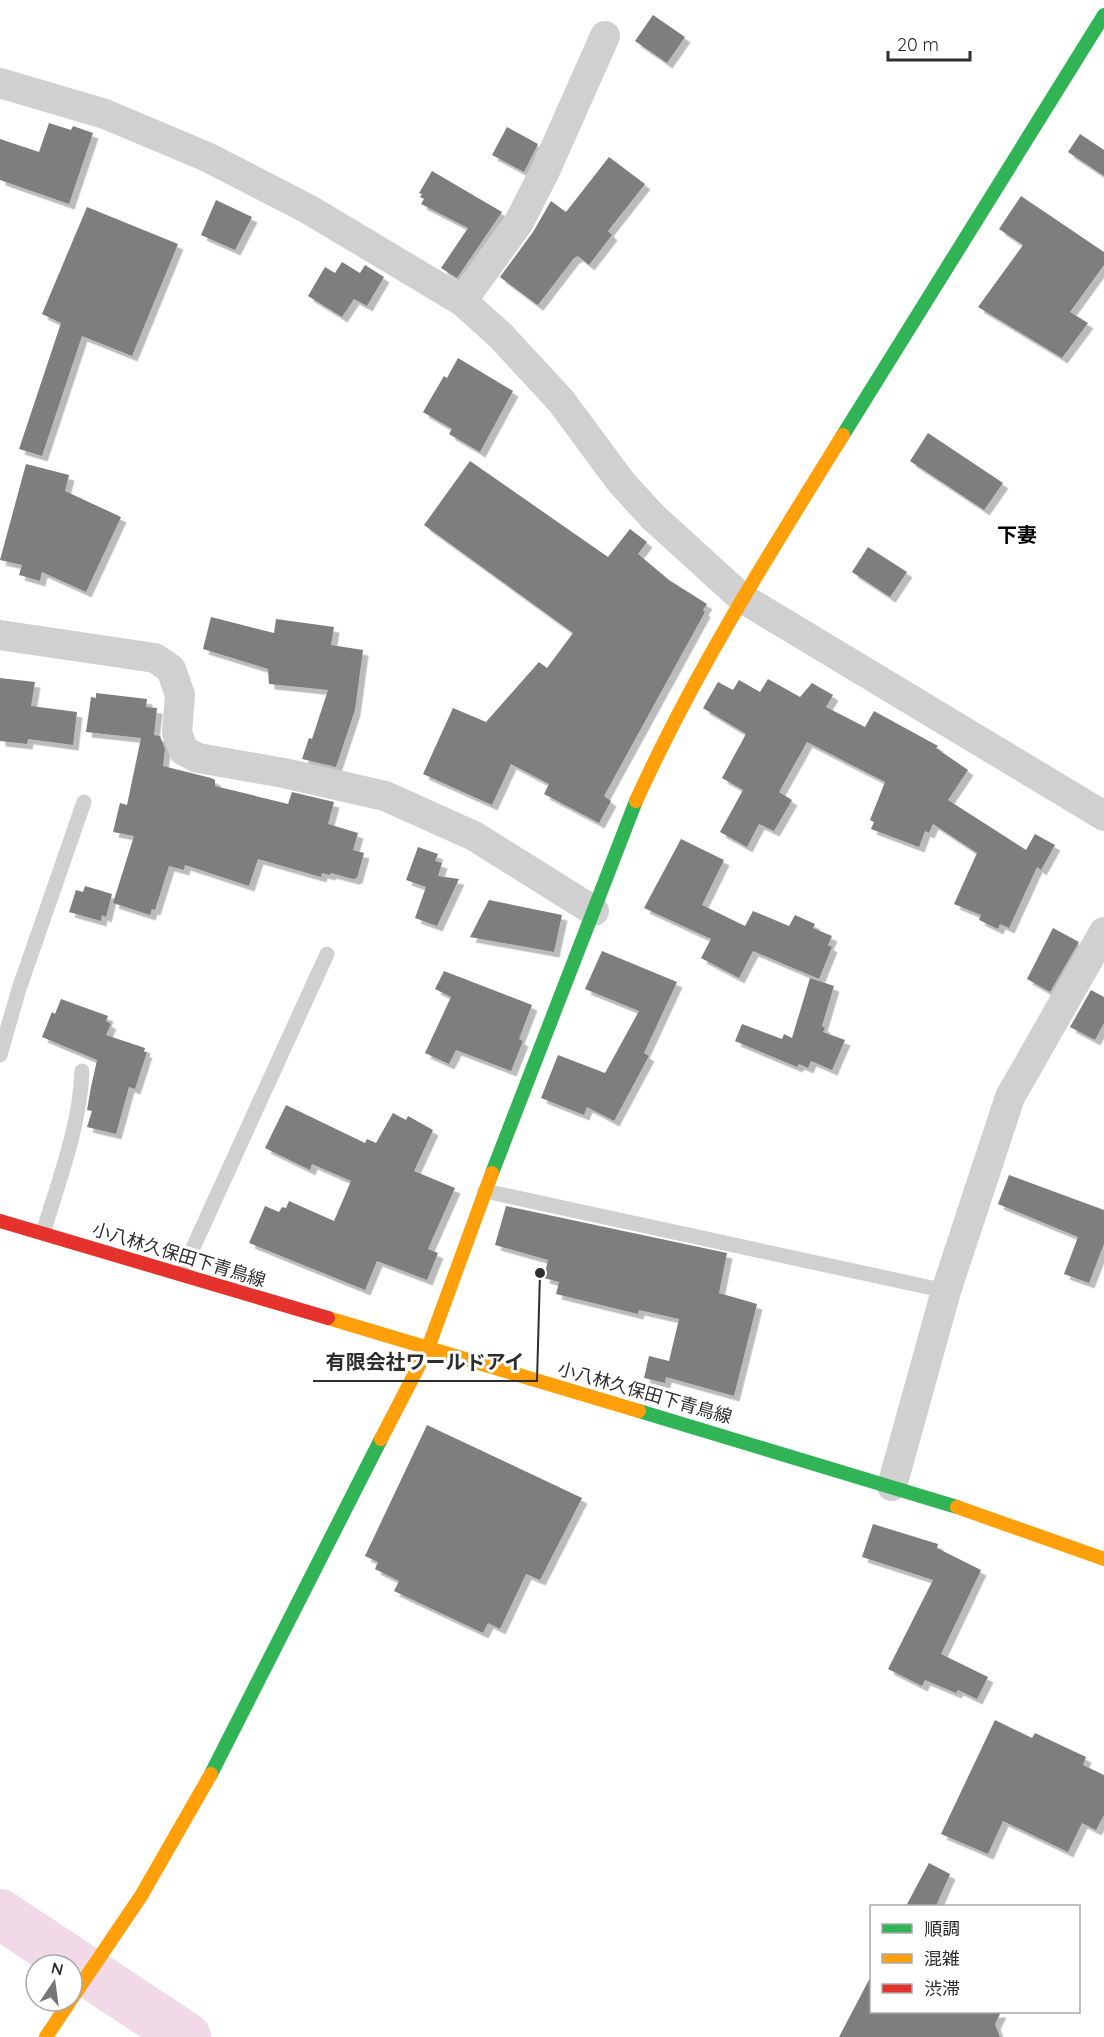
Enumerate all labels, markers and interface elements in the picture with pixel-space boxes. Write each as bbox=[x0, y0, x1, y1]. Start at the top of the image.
scale bar bbox=[888, 24, 970, 62]
text: 20 m bbox=[897, 33, 939, 56]
district label: 下妻 bbox=[997, 522, 1037, 547]
street label: 小八林久保田下青鳥線 bbox=[90, 1217, 269, 1292]
callout: 有限会社ワールドアイ bbox=[313, 1343, 537, 1381]
text: 有限会社ワールドアイ bbox=[326, 1349, 525, 1374]
street label: 小八林久保田下青鳥線 bbox=[555, 1357, 735, 1428]
legend bbox=[870, 1905, 1080, 2013]
text: 順調 bbox=[924, 1917, 960, 1940]
text: 混雑 bbox=[924, 1947, 960, 1970]
north arrow bbox=[24, 1953, 84, 2013]
text: N bbox=[49, 1957, 65, 1979]
text: 渋滞 bbox=[924, 1977, 960, 2000]

